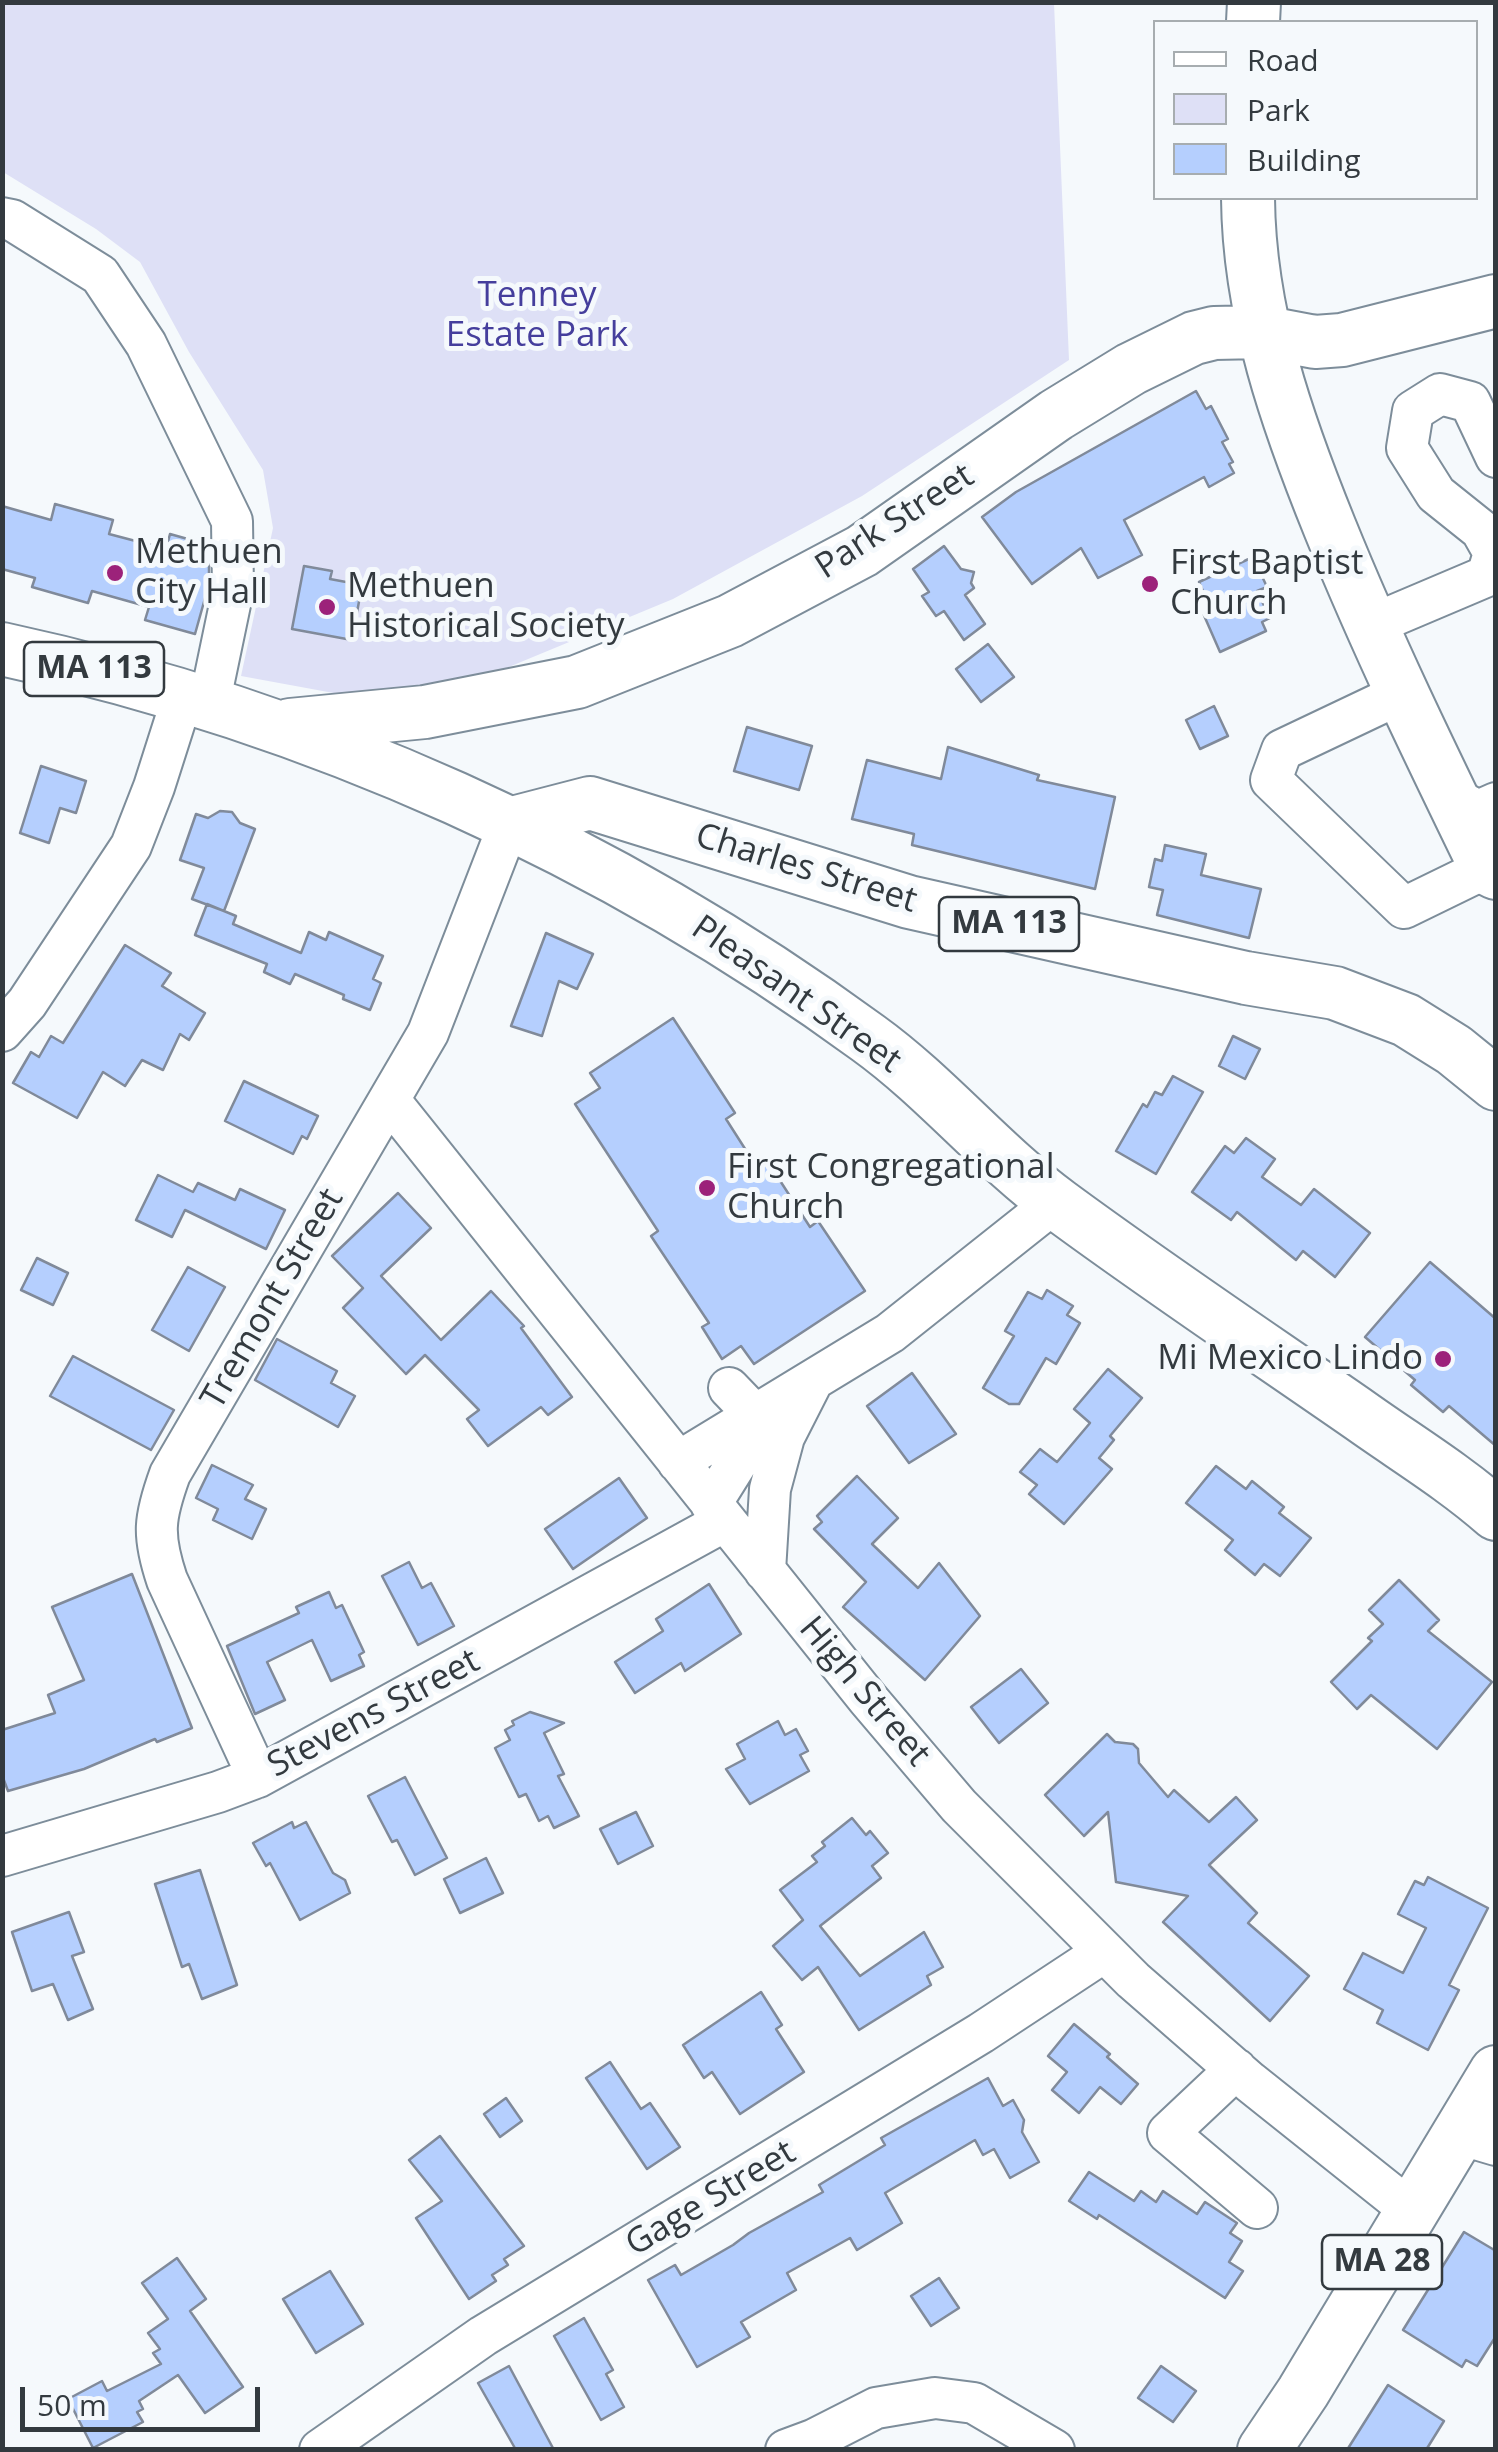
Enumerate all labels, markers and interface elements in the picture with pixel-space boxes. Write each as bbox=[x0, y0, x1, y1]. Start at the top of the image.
legend bbox=[1153, 20, 1478, 200]
text: Road bbox=[1247, 39, 1319, 80]
text: Park bbox=[1247, 89, 1310, 130]
text: Building bbox=[1247, 139, 1361, 180]
park label: Tenney Estate Park bbox=[446, 275, 628, 357]
street label: Park Street bbox=[808, 455, 982, 589]
place label: Methuen City Hall bbox=[135, 532, 283, 614]
place label: First Baptist Church bbox=[1170, 543, 1363, 625]
marker: Methuen City Hall bbox=[104, 562, 126, 584]
place label: Methuen Historical Society bbox=[347, 566, 625, 648]
marker: First Baptist Church bbox=[1139, 573, 1161, 595]
marker: Methuen Historical Society bbox=[316, 596, 338, 618]
road number: MA 113 bbox=[24, 642, 164, 696]
street label: Charles Street bbox=[690, 815, 922, 923]
road number: MA 113 bbox=[939, 897, 1079, 951]
street label: Pleasant Street bbox=[683, 907, 909, 1083]
place label: First Congregational Church bbox=[727, 1147, 1055, 1229]
marker: First Congregational Church bbox=[696, 1177, 718, 1199]
street label: Tremont Street bbox=[193, 1181, 353, 1417]
place label: Mi Mexico Lindo bbox=[1157, 1338, 1423, 1380]
marker: Mi Mexico Lindo bbox=[1432, 1348, 1454, 1370]
street label: High Street bbox=[789, 1609, 939, 1775]
street label: Stevens Street bbox=[261, 1641, 487, 1787]
street label: Gage Street bbox=[619, 2132, 803, 2266]
road number: MA 28 bbox=[1322, 2235, 1442, 2289]
scale bar bbox=[25, 2367, 265, 2429]
text: 50 m bbox=[37, 2384, 107, 2425]

